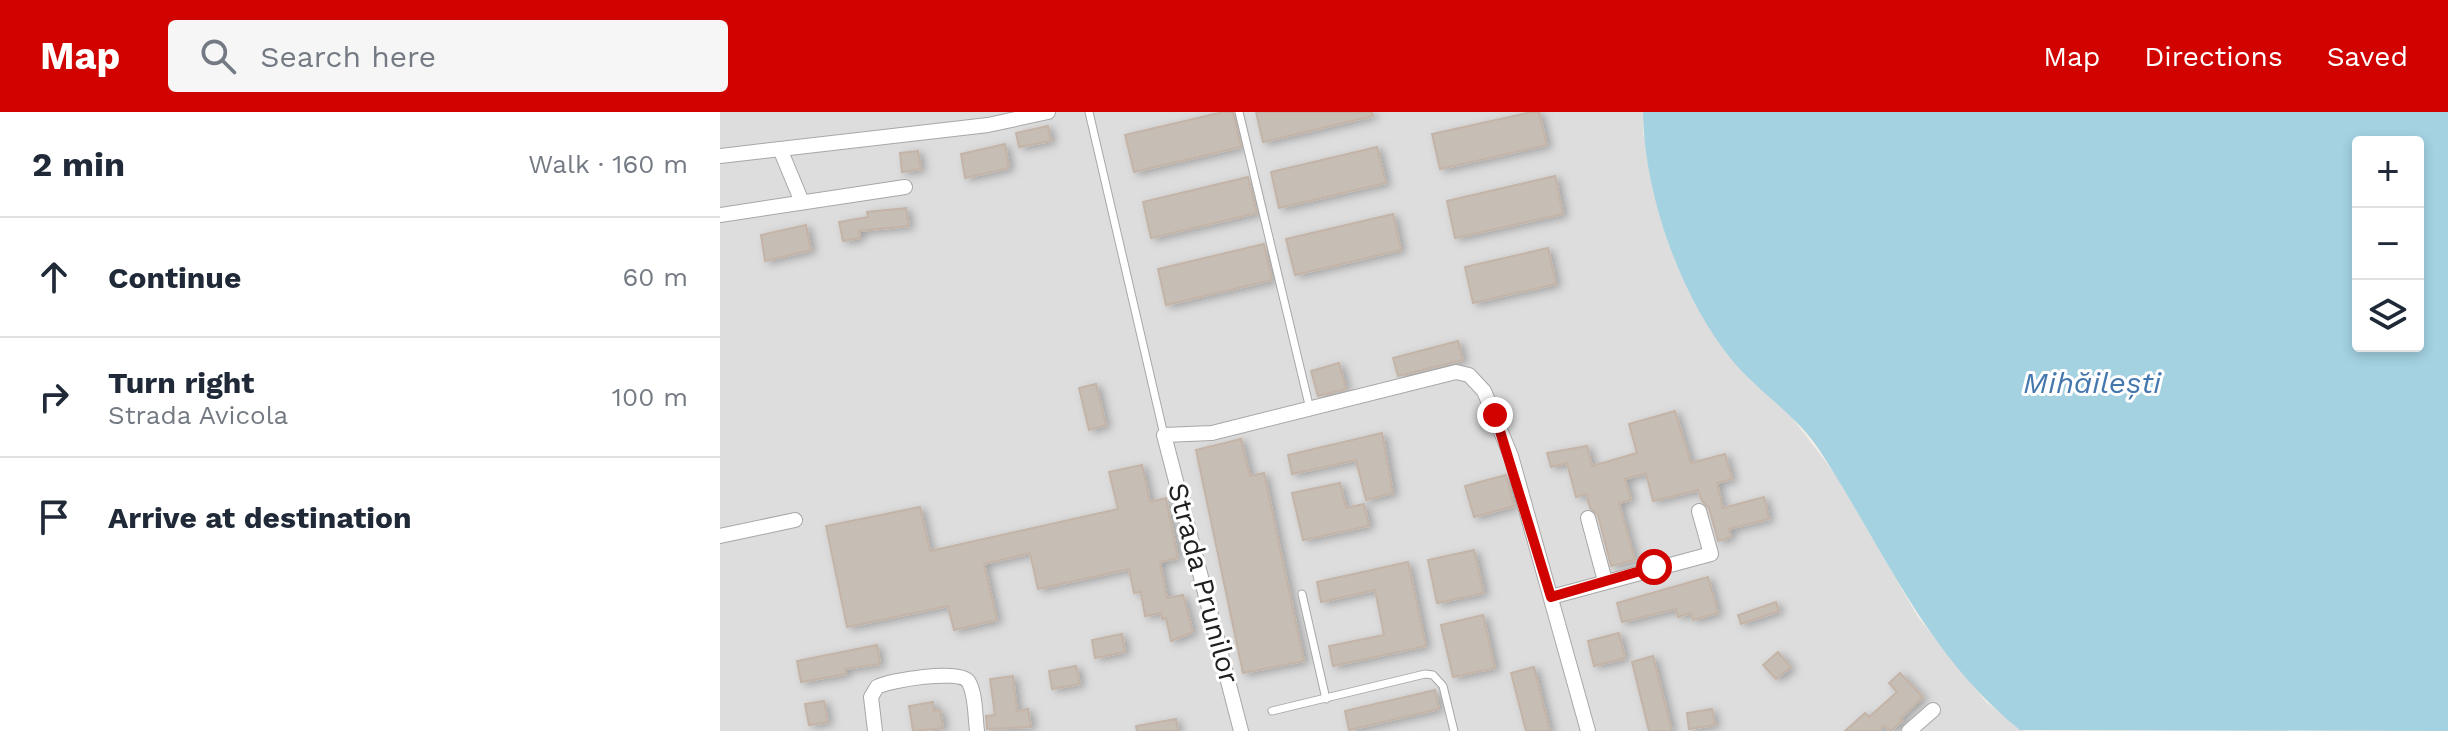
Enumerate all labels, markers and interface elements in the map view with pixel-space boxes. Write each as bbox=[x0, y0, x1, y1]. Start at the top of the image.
search box bbox=[168, 20, 728, 92]
text: Map bbox=[40, 34, 120, 78]
icon: search bbox=[196, 34, 240, 78]
text: Search here bbox=[260, 39, 436, 74]
text: Map bbox=[2043, 40, 2100, 73]
text: Directions bbox=[2144, 40, 2283, 73]
text: Saved bbox=[2327, 40, 2408, 73]
map controls bbox=[2352, 136, 2424, 352]
button: + bbox=[2352, 136, 2424, 208]
text: 2 min bbox=[32, 144, 125, 184]
text: Walk · 160 m bbox=[528, 149, 688, 179]
button: − bbox=[2352, 208, 2424, 280]
icon: ahead bbox=[32, 255, 76, 299]
text: Continue bbox=[108, 260, 241, 295]
text: 60 m bbox=[622, 262, 688, 292]
button: layers bbox=[2352, 280, 2424, 352]
text: Turn right bbox=[108, 365, 254, 400]
water label: Mihăilești bbox=[2023, 365, 2162, 400]
icon: right bbox=[32, 375, 76, 419]
text: 100 m bbox=[612, 382, 688, 412]
route end bbox=[1477, 397, 1513, 433]
text: Strada Avicola bbox=[108, 400, 288, 430]
street label: Strada Prunilor bbox=[1161, 479, 1246, 687]
icon: arrive bbox=[32, 495, 76, 539]
text: Arrive at destination bbox=[108, 500, 412, 535]
route start bbox=[1636, 549, 1672, 585]

